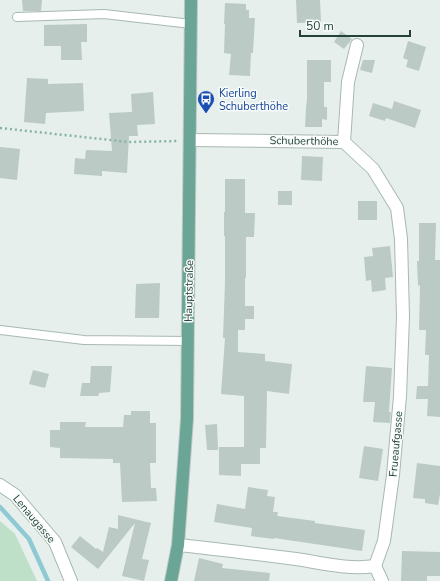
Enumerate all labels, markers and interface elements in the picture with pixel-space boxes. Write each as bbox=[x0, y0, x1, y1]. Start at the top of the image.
scale bar bbox=[300, 12, 410, 38]
text: 50 m bbox=[306, 18, 334, 34]
place label: Kierling Schuberthöhe bbox=[219, 86, 288, 114]
bus stop icon: Kierling Schuberthöhe bbox=[196, 89, 216, 114]
street label: Schuberthöhe bbox=[269, 133, 339, 149]
street label: Hauptstraße bbox=[181, 260, 197, 322]
street label: Frueaufgasse bbox=[386, 410, 406, 478]
street label: Lenaugasse bbox=[9, 492, 59, 546]

